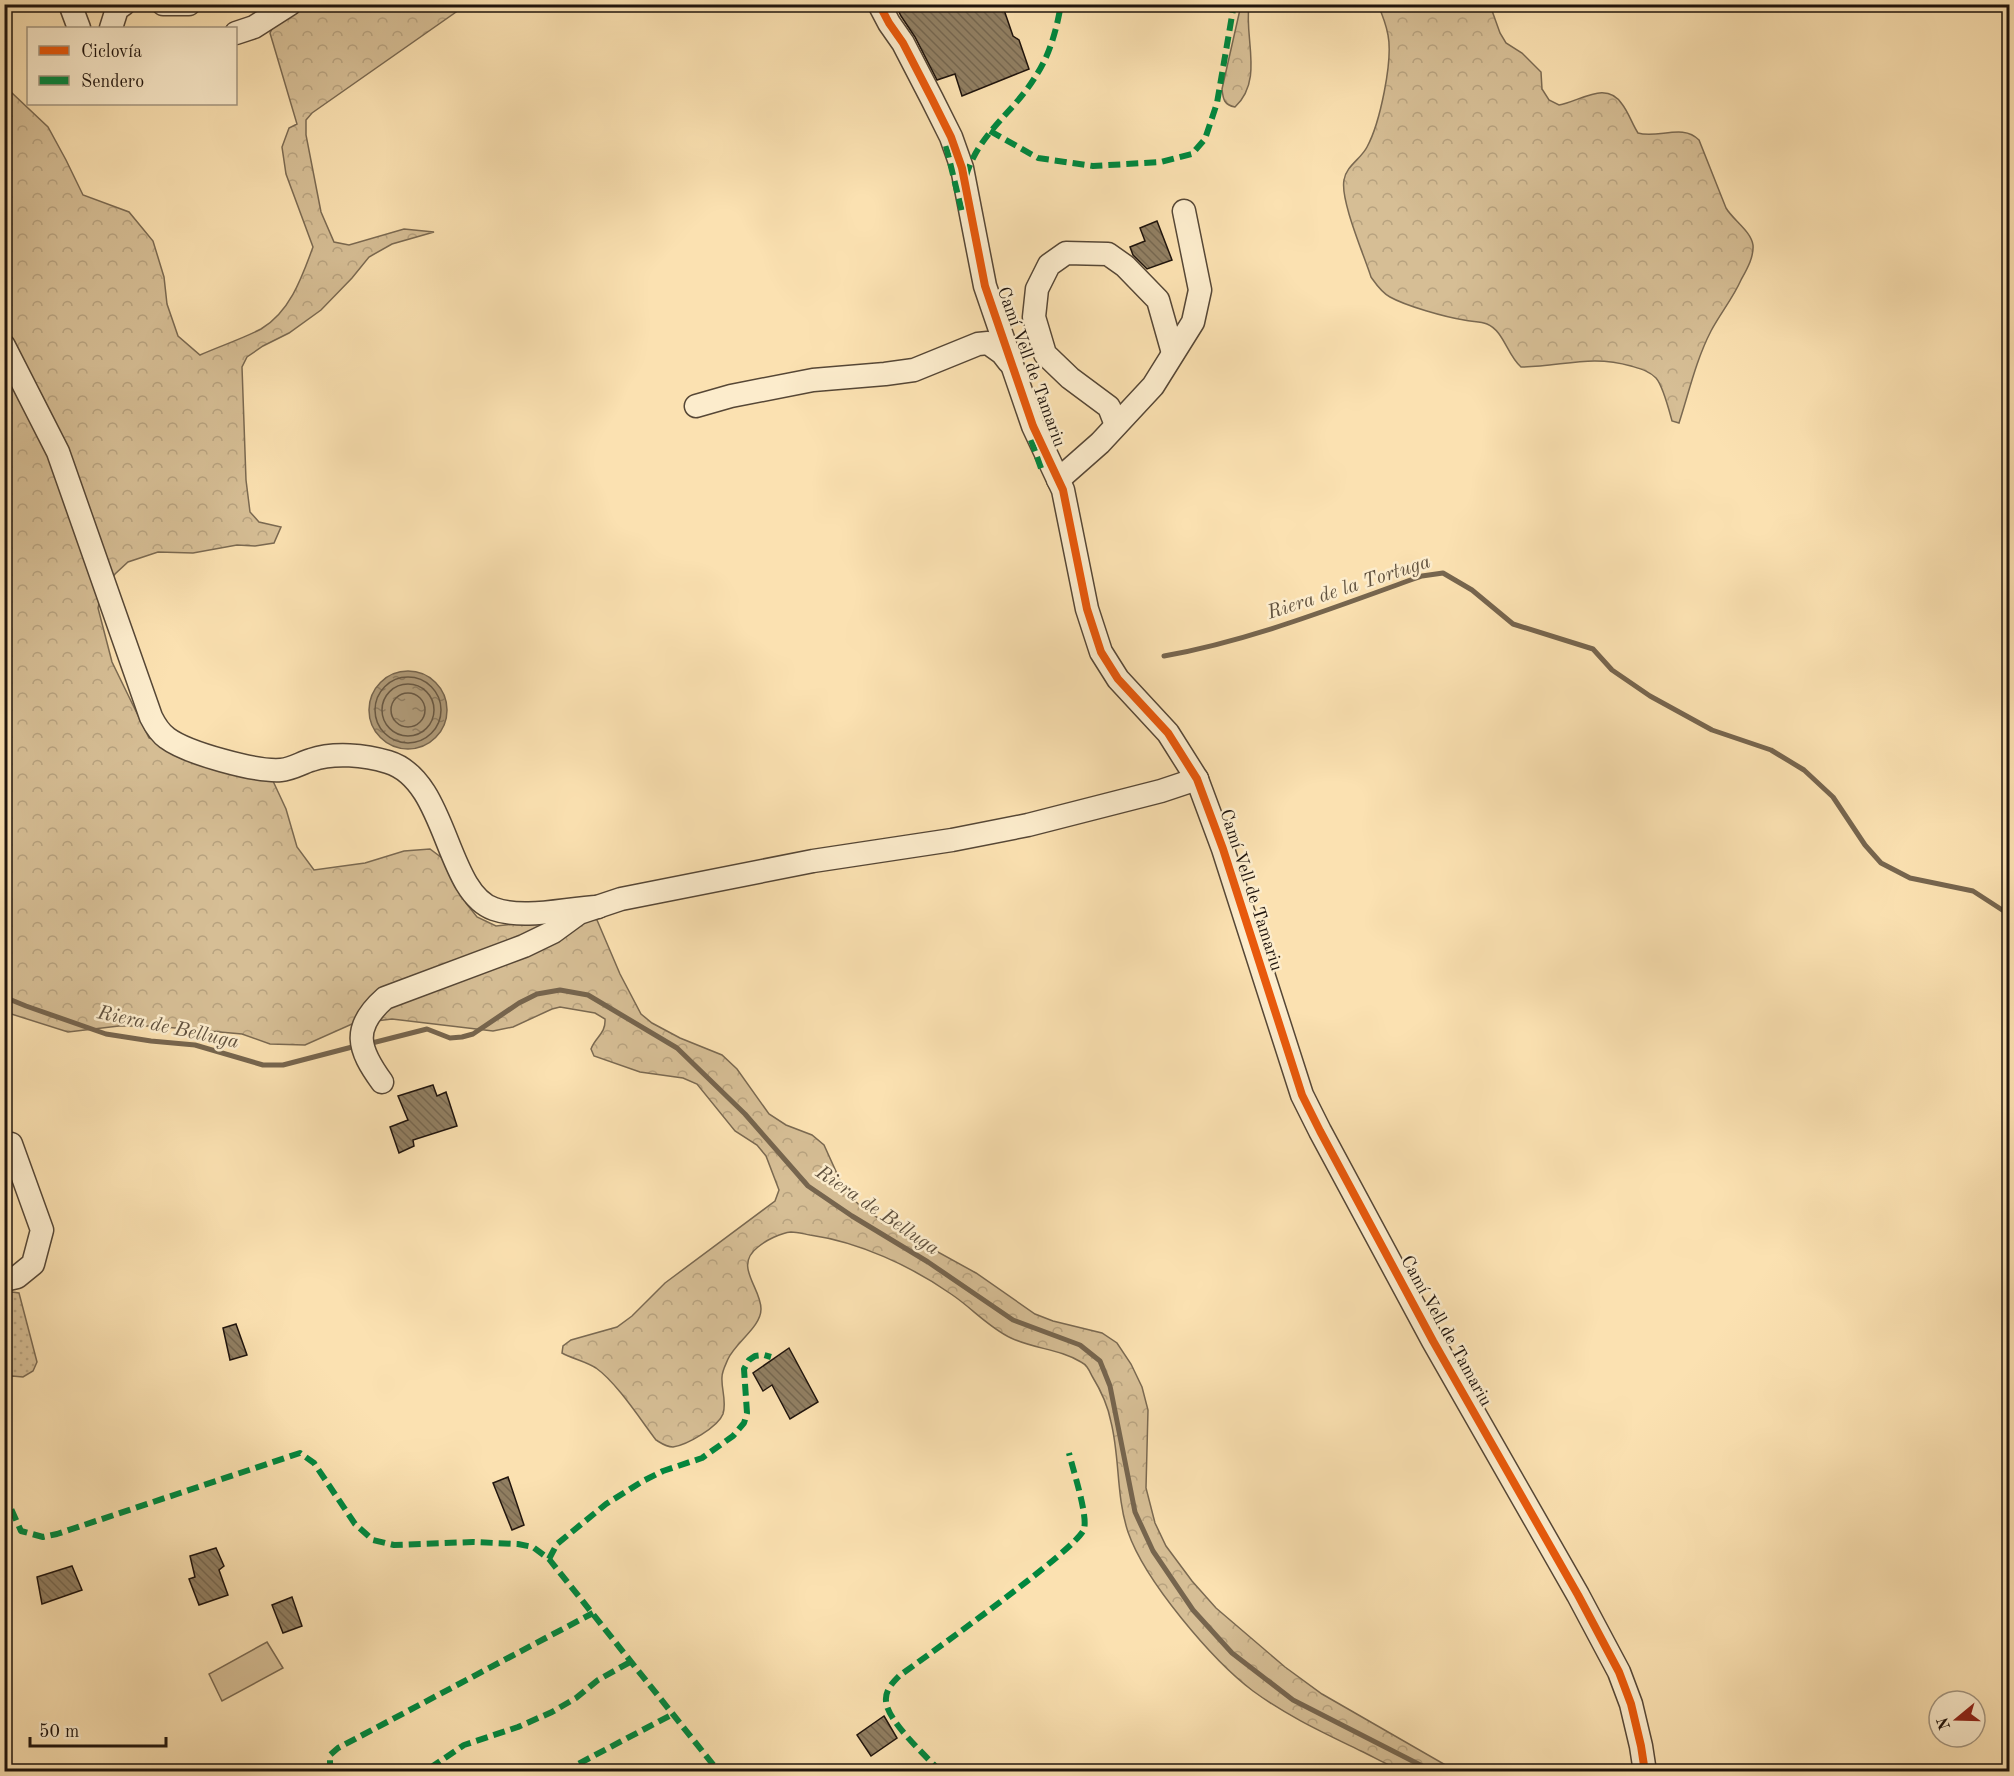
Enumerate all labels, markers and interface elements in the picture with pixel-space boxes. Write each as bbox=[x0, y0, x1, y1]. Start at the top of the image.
legend bbox=[27, 27, 237, 105]
text: Ciclovía bbox=[81, 43, 142, 61]
text: Sendero bbox=[81, 73, 144, 91]
street label: Camí Vell de Tamariu bbox=[994, 285, 1068, 450]
water label: Riera de la Tortuga bbox=[1264, 552, 1433, 624]
street label: Camí Vell de Tamariu bbox=[1216, 807, 1286, 973]
water label: Riera de Belluga bbox=[95, 1003, 241, 1053]
water label: Riera de Belluga bbox=[811, 1162, 942, 1260]
street label: Camí Vell de Tamariu bbox=[1397, 1253, 1495, 1410]
north arrow bbox=[1927, 1689, 1987, 1749]
scale bar bbox=[30, 1710, 166, 1748]
text: N bbox=[1935, 1714, 1954, 1732]
text: 50 m bbox=[39, 1723, 79, 1741]

